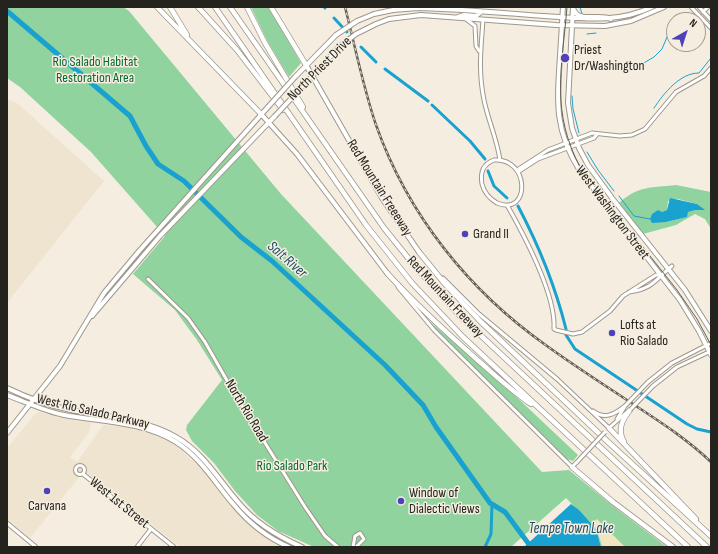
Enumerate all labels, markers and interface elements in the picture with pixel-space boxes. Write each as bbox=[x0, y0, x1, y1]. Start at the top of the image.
north arrow bbox=[666, 12, 706, 52]
text: N bbox=[687, 16, 700, 30]
street label: North Priest Drive bbox=[284, 33, 356, 105]
place label: Priest Dr/Washington bbox=[574, 42, 645, 74]
marker: Priest Dr/Washington bbox=[559, 52, 571, 64]
park label: Rio Salado Habitat Restoration Area bbox=[52, 54, 138, 86]
street label: Red Mountain Freeeway bbox=[343, 137, 415, 239]
street label: West Washington Street bbox=[571, 163, 653, 263]
place label: Grand II bbox=[473, 226, 509, 242]
marker: Grand II bbox=[460, 229, 470, 239]
water label: Salt River bbox=[263, 238, 311, 282]
street label: Red Mountain Freeway bbox=[403, 253, 487, 341]
place label: Lofts at Rio Salado bbox=[620, 317, 668, 350]
marker: Lofts at Rio Salado bbox=[607, 328, 617, 338]
street label: North Rio Road bbox=[221, 377, 271, 445]
street label: West Rio Salado Parkway bbox=[35, 391, 151, 433]
park label: Rio Salado Park bbox=[257, 458, 327, 474]
street label: West 1st Street bbox=[86, 474, 152, 532]
place label: Window of Dialectic Views bbox=[409, 485, 480, 518]
marker: Carvana bbox=[42, 486, 52, 496]
marker: Window of Dialectic Views bbox=[396, 496, 406, 506]
place label: Carvana bbox=[28, 498, 66, 514]
water label: Tempe Town Lake bbox=[528, 520, 614, 538]

